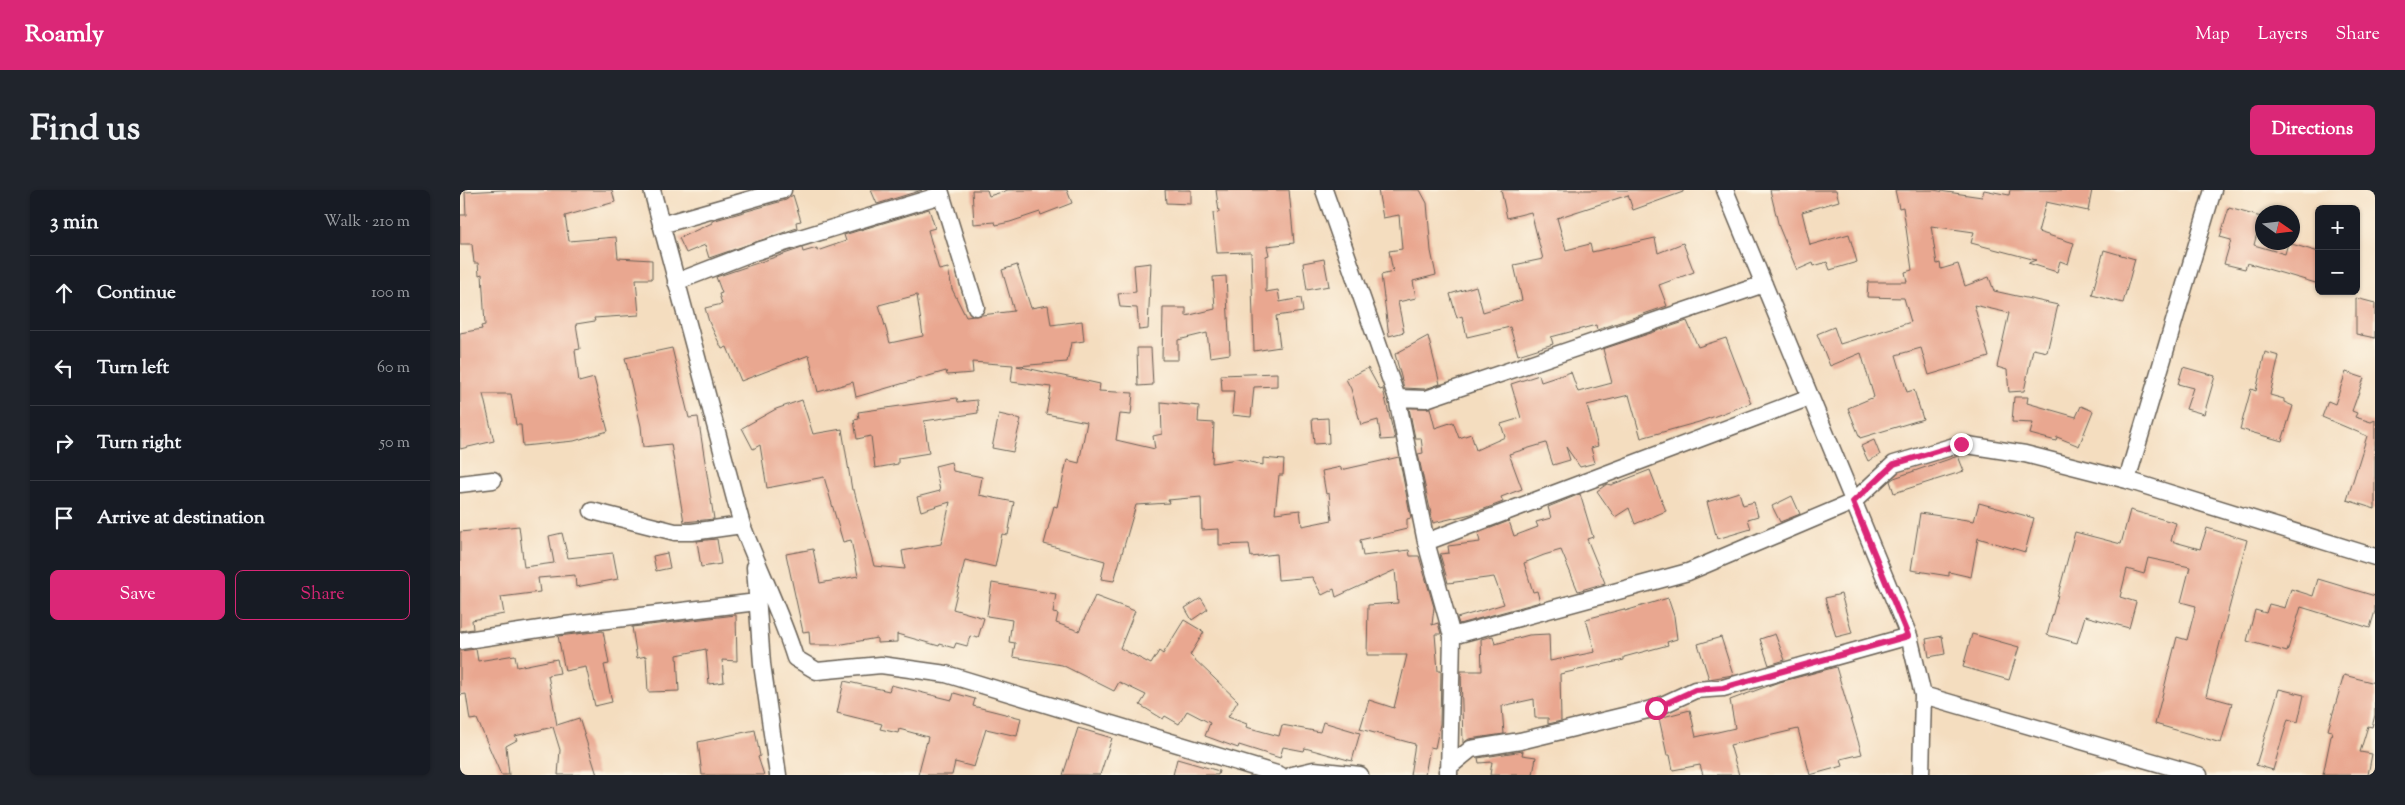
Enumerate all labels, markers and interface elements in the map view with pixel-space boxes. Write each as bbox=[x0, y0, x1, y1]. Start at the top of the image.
text: Roamly bbox=[25, 18, 104, 52]
text: Map bbox=[2195, 22, 2230, 48]
text: Layers bbox=[2258, 22, 2308, 48]
text: Share bbox=[2336, 22, 2380, 48]
text: Find us bbox=[30, 105, 140, 156]
button: Directions bbox=[2250, 105, 2375, 155]
north arrow bbox=[2255, 205, 2300, 250]
map controls bbox=[2315, 205, 2360, 295]
button: + bbox=[2315, 205, 2360, 250]
text: 3 min bbox=[50, 208, 99, 238]
text: Walk · 210 m bbox=[324, 211, 410, 234]
button: − bbox=[2315, 250, 2360, 295]
icon: ahead bbox=[50, 279, 78, 307]
text: Continue bbox=[97, 280, 176, 307]
text: 100 m bbox=[371, 282, 410, 305]
icon: left bbox=[50, 354, 78, 382]
text: Turn left bbox=[97, 355, 169, 382]
text: 60 m bbox=[377, 357, 410, 380]
icon: right bbox=[50, 429, 78, 457]
text: Turn right bbox=[97, 430, 181, 457]
text: 50 m bbox=[379, 432, 410, 455]
route end bbox=[1950, 433, 1973, 456]
icon: arrive bbox=[50, 504, 78, 532]
text: Arrive at destination bbox=[97, 505, 265, 532]
button: Save bbox=[50, 570, 225, 620]
button: Share bbox=[235, 570, 410, 620]
route start bbox=[1645, 697, 1668, 720]

